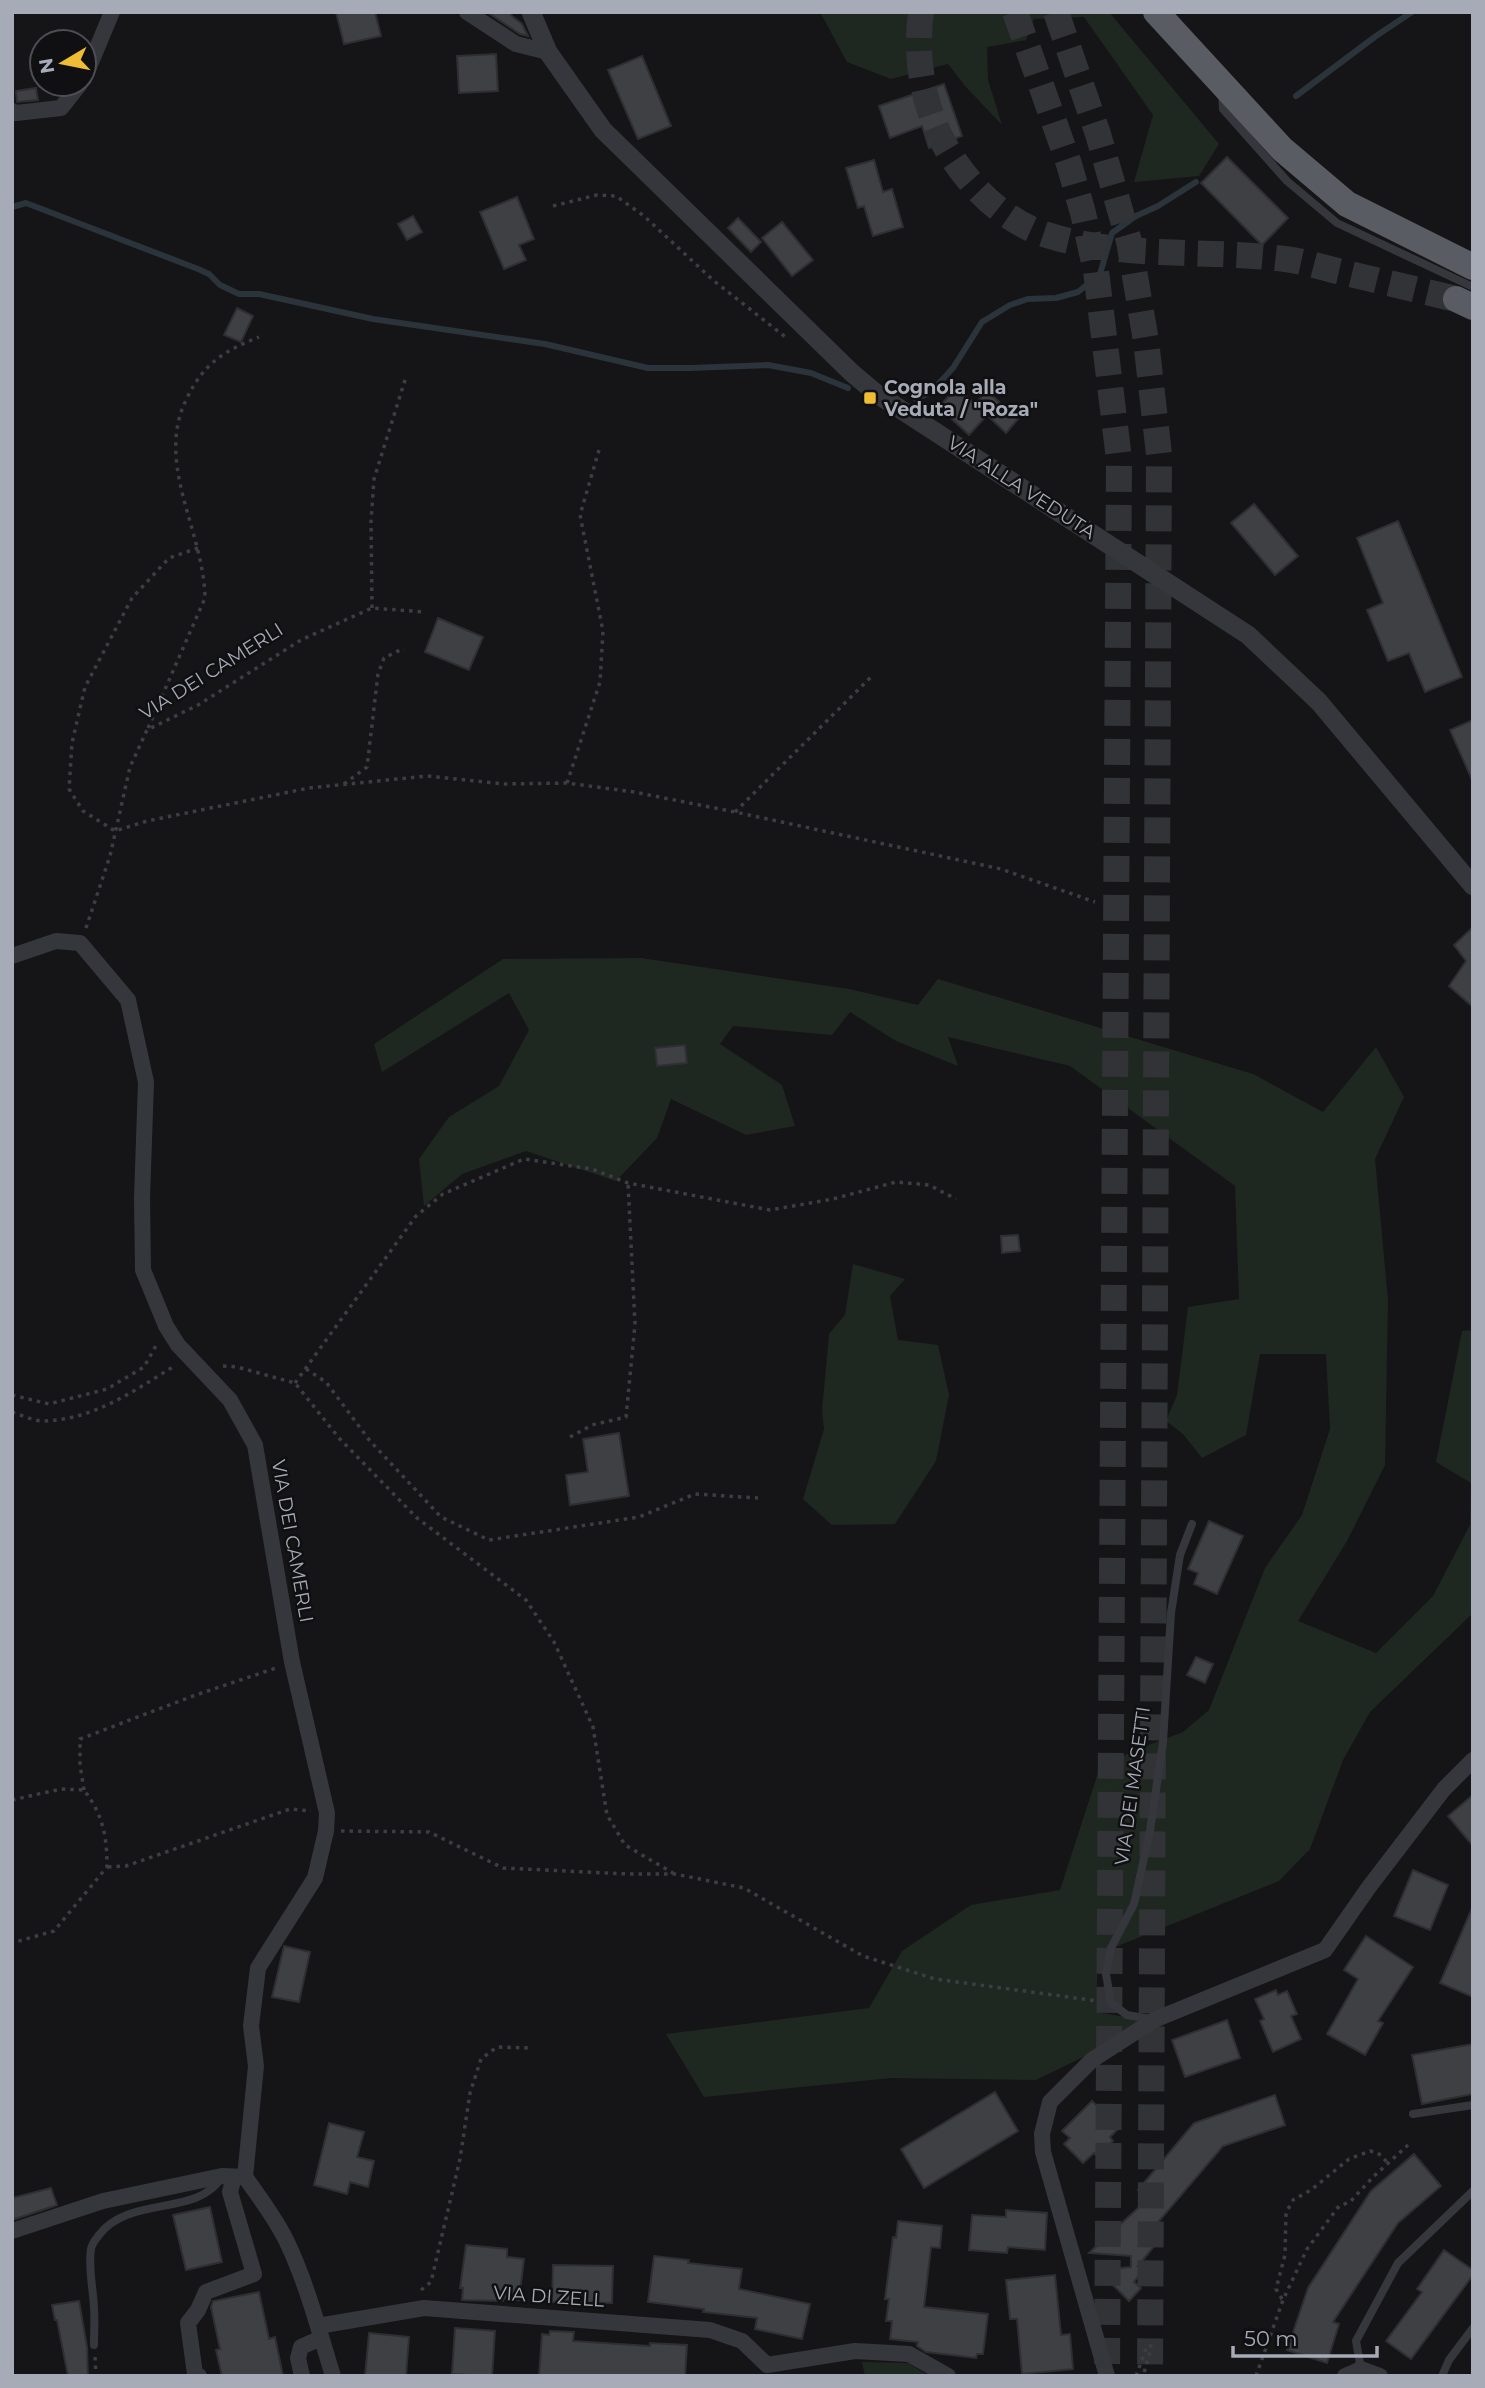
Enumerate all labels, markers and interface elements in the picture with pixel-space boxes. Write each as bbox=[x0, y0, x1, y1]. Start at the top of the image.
north arrow bbox=[28, 28, 98, 98]
text: N bbox=[34, 56, 59, 75]
place label: Cognola alla Veduta / "Roza" bbox=[883, 376, 1038, 421]
marker: Cognola alla Veduta / "Roza" bbox=[862, 390, 878, 406]
street label: VIA ALLA VEDUTA bbox=[943, 431, 1100, 544]
street label: VIA DEI CAMERLI bbox=[135, 618, 287, 725]
street label: VIA DEI CAMERLI bbox=[267, 1458, 318, 1624]
street label: VIA DEI MASETTI bbox=[1110, 1705, 1155, 1867]
street label: VIA DI ZELL bbox=[493, 2281, 606, 2312]
scale bar bbox=[1233, 2314, 1376, 2358]
text: 50 m bbox=[1244, 2326, 1298, 2351]

